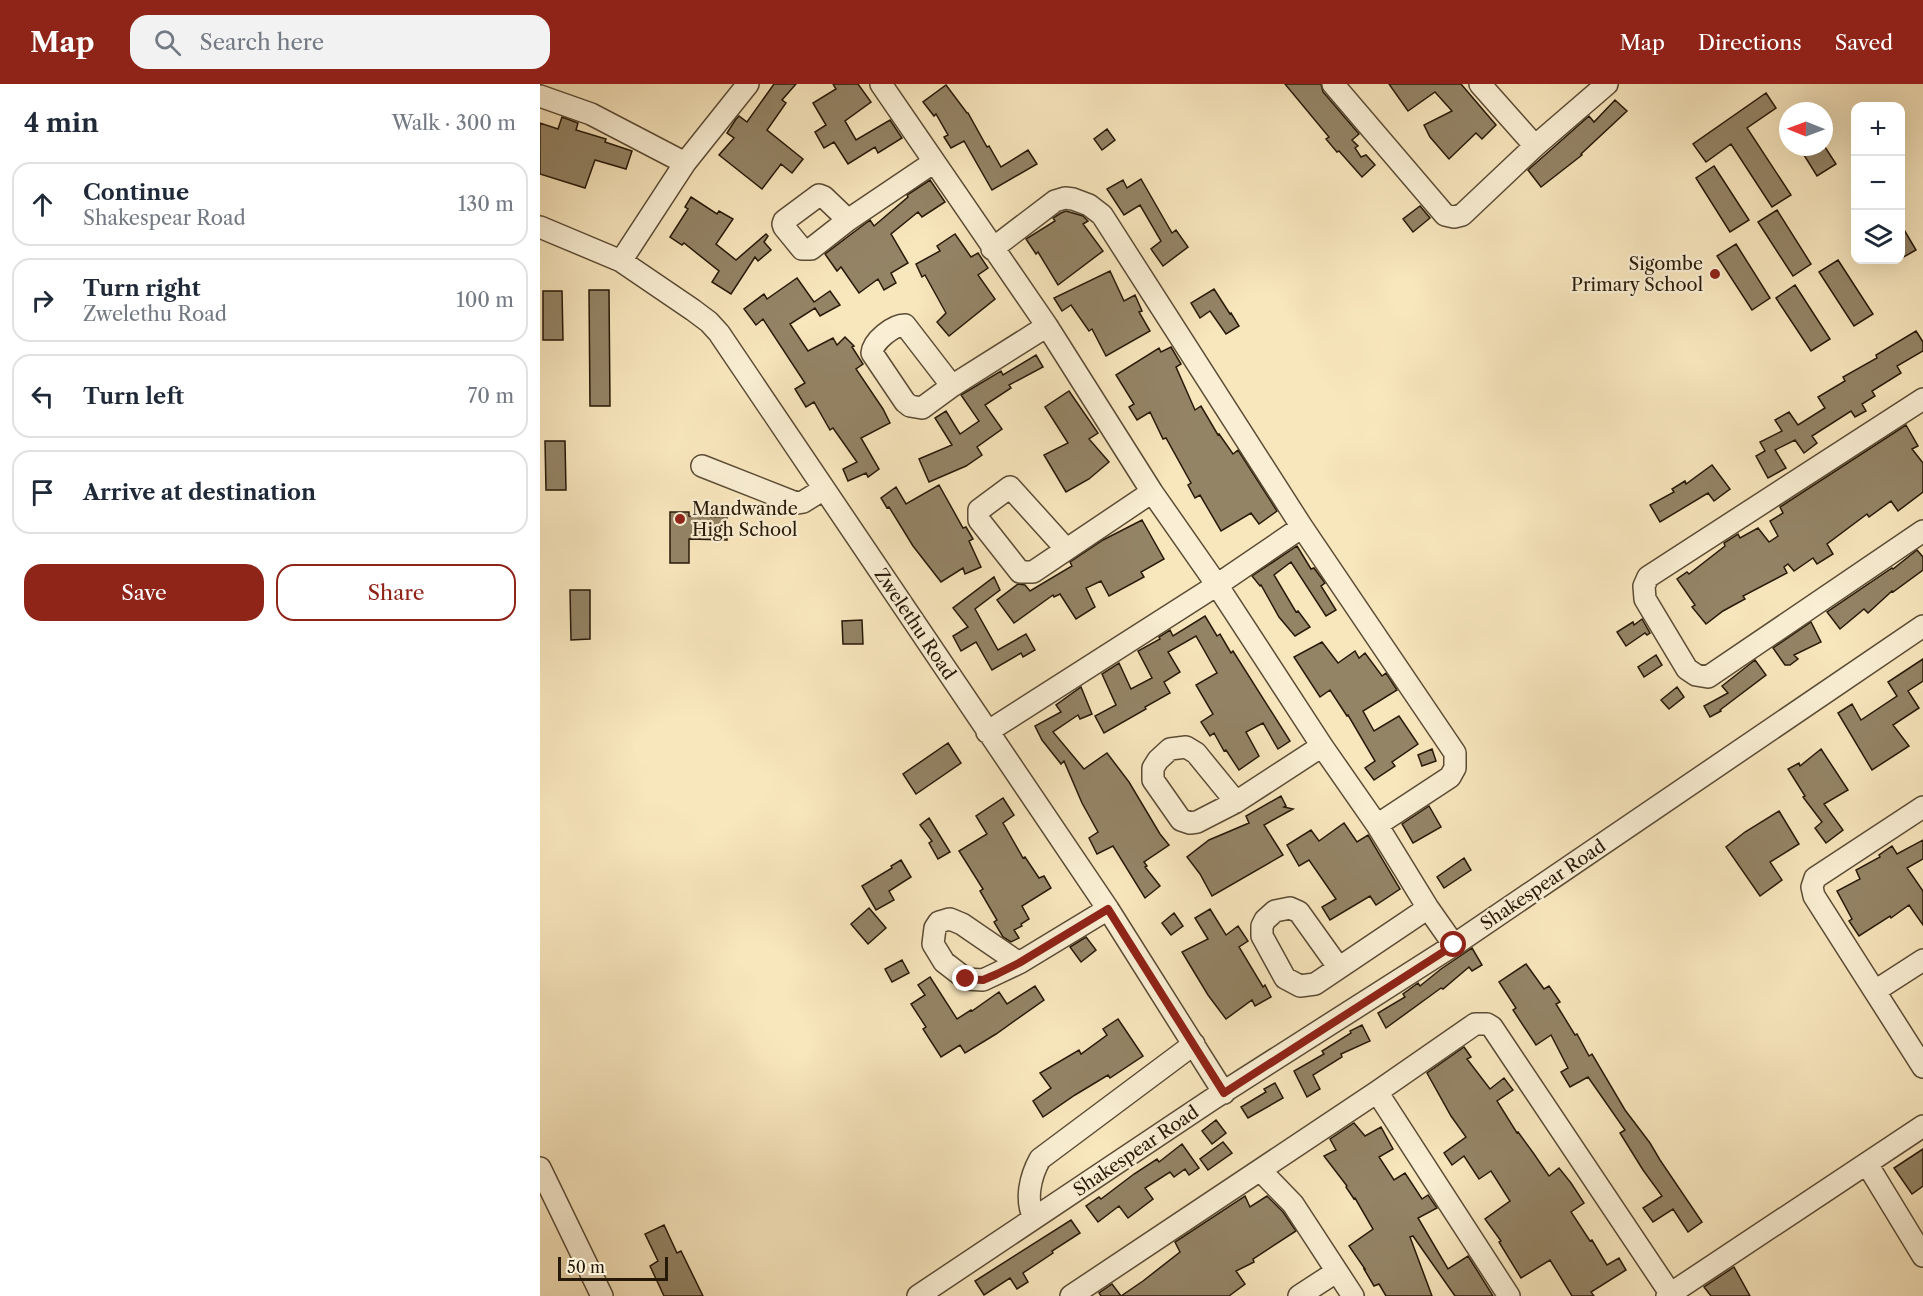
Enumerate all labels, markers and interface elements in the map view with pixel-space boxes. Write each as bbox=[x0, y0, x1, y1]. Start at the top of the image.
search box bbox=[130, 15, 550, 69]
text: Map bbox=[30, 25, 94, 59]
icon: search bbox=[151, 26, 184, 59]
text: Search here bbox=[199, 29, 324, 56]
text: Map bbox=[1620, 30, 1665, 55]
text: Directions bbox=[1698, 30, 1802, 55]
text: Saved bbox=[1835, 30, 1893, 55]
north arrow bbox=[1779, 102, 1833, 156]
map controls bbox=[1851, 102, 1905, 264]
button: + bbox=[1851, 102, 1905, 156]
text: 4 min bbox=[24, 107, 99, 139]
text: Walk · 300 m bbox=[392, 111, 516, 135]
button: − bbox=[1851, 156, 1905, 210]
text: Continue bbox=[83, 179, 189, 206]
icon: ahead bbox=[26, 188, 59, 221]
text: 130 m bbox=[458, 192, 514, 216]
text: Shakespear Road bbox=[83, 206, 246, 230]
button: layers bbox=[1851, 210, 1905, 264]
place label: Sigombe Primary School bbox=[1571, 253, 1703, 296]
marker: Sigombe Primary School bbox=[1708, 267, 1722, 281]
text: Turn right bbox=[83, 275, 201, 302]
icon: right bbox=[26, 284, 59, 317]
text: 100 m bbox=[456, 288, 514, 312]
text: Zwelethu Road bbox=[83, 302, 227, 326]
icon: left bbox=[26, 380, 59, 413]
text: Turn left bbox=[83, 383, 184, 410]
text: 70 m bbox=[468, 384, 514, 408]
icon: arrive bbox=[26, 476, 59, 509]
text: Arrive at destination bbox=[83, 479, 316, 506]
place label: Mandwande High School bbox=[692, 498, 798, 541]
marker: Mandwande High School bbox=[673, 512, 687, 526]
button: Save bbox=[24, 564, 264, 621]
button: Share bbox=[276, 564, 516, 621]
street label: Zwelethu Road bbox=[870, 564, 960, 684]
street label: Shakespear Road bbox=[1476, 835, 1610, 935]
route start bbox=[1440, 931, 1466, 957]
route end bbox=[952, 965, 978, 991]
street label: Shakespear Road bbox=[1069, 1101, 1203, 1201]
scale bar bbox=[558, 1254, 668, 1282]
text: 50 m bbox=[567, 1257, 605, 1277]

